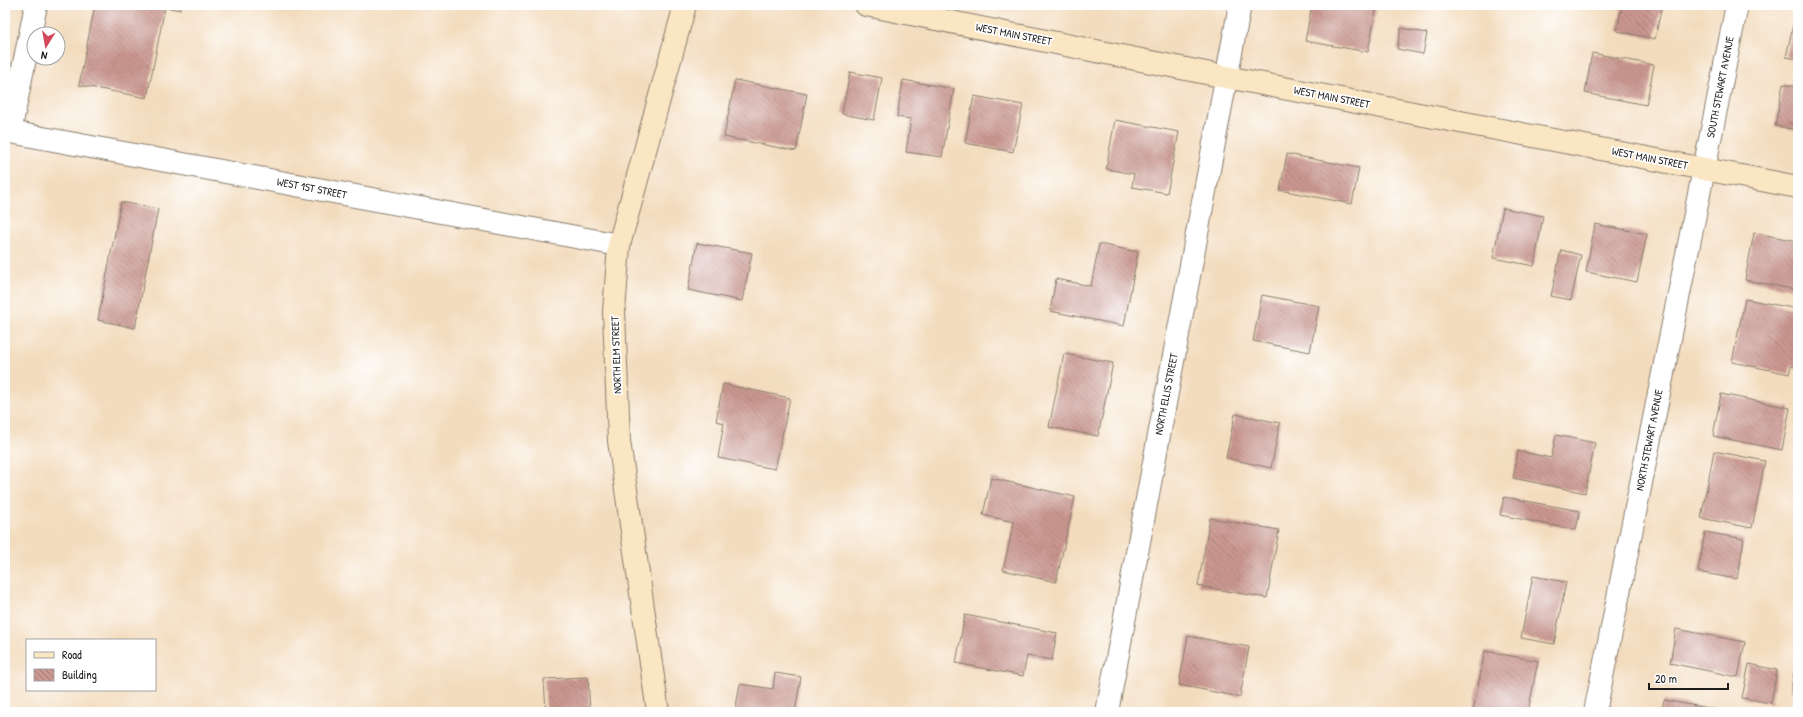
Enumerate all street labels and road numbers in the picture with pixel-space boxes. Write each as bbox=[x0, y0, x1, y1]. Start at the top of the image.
street label: WEST MAIN STREET bbox=[975, 20, 1054, 48]
street label: SOUTH STEWART AVENUE bbox=[1703, 35, 1737, 139]
street label: WEST MAIN STREET bbox=[1293, 83, 1372, 111]
street label: WEST MAIN STREET bbox=[1611, 144, 1690, 172]
street label: WEST 1ST STREET bbox=[276, 174, 349, 202]
street label: NORTH ELM STREET bbox=[608, 315, 624, 394]
street label: NORTH ELLIS STREET bbox=[1151, 351, 1181, 436]
street label: NORTH STEWART AVENUE bbox=[1632, 388, 1666, 492]

